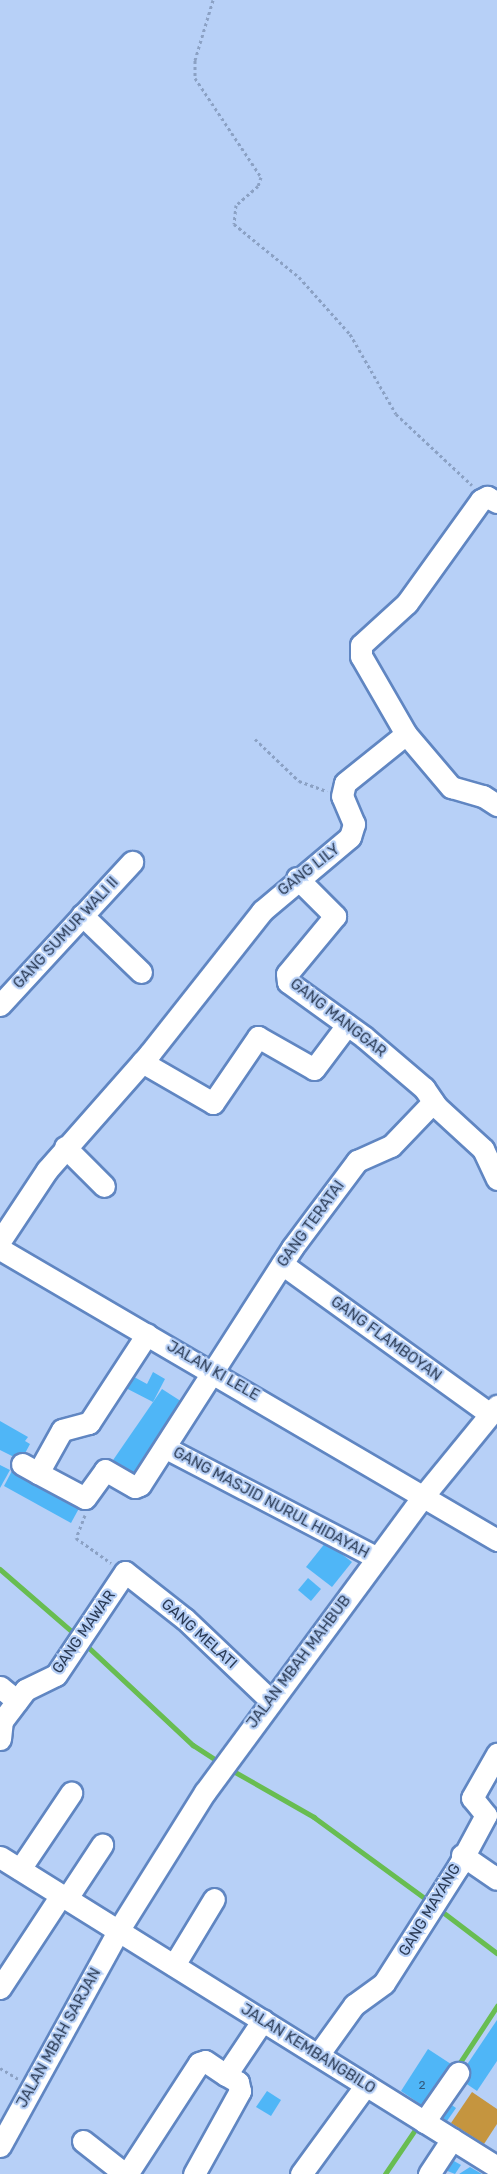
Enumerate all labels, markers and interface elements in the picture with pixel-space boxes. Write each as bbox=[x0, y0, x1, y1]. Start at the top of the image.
street label: GANG LILY bbox=[275, 840, 343, 900]
street label: GANG SUMUR WALI II bbox=[10, 873, 122, 993]
street label: GANG MANGGAR bbox=[286, 975, 390, 1061]
street label: GANG TERATAI bbox=[274, 1177, 348, 1271]
street label: GANG FLAMBOYAN bbox=[327, 1293, 445, 1385]
street label: JALAN KI LELE bbox=[164, 1337, 262, 1405]
street label: GANG MASJID NURUL HIDAYAH bbox=[170, 1443, 372, 1563]
street label: GANG MAWAR bbox=[49, 1587, 119, 1677]
street label: JALAN MBAH MAHBUB bbox=[243, 1592, 355, 1732]
street label: GANG MELATI bbox=[157, 1595, 241, 1673]
street label: GANG MAYANG bbox=[395, 1861, 465, 1959]
street label: JALAN MBAH SARJAN bbox=[13, 1965, 105, 2111]
street label: JALAN KEMBANGBILO bbox=[237, 2000, 379, 2098]
house number: 2 bbox=[418, 2079, 426, 2093]

